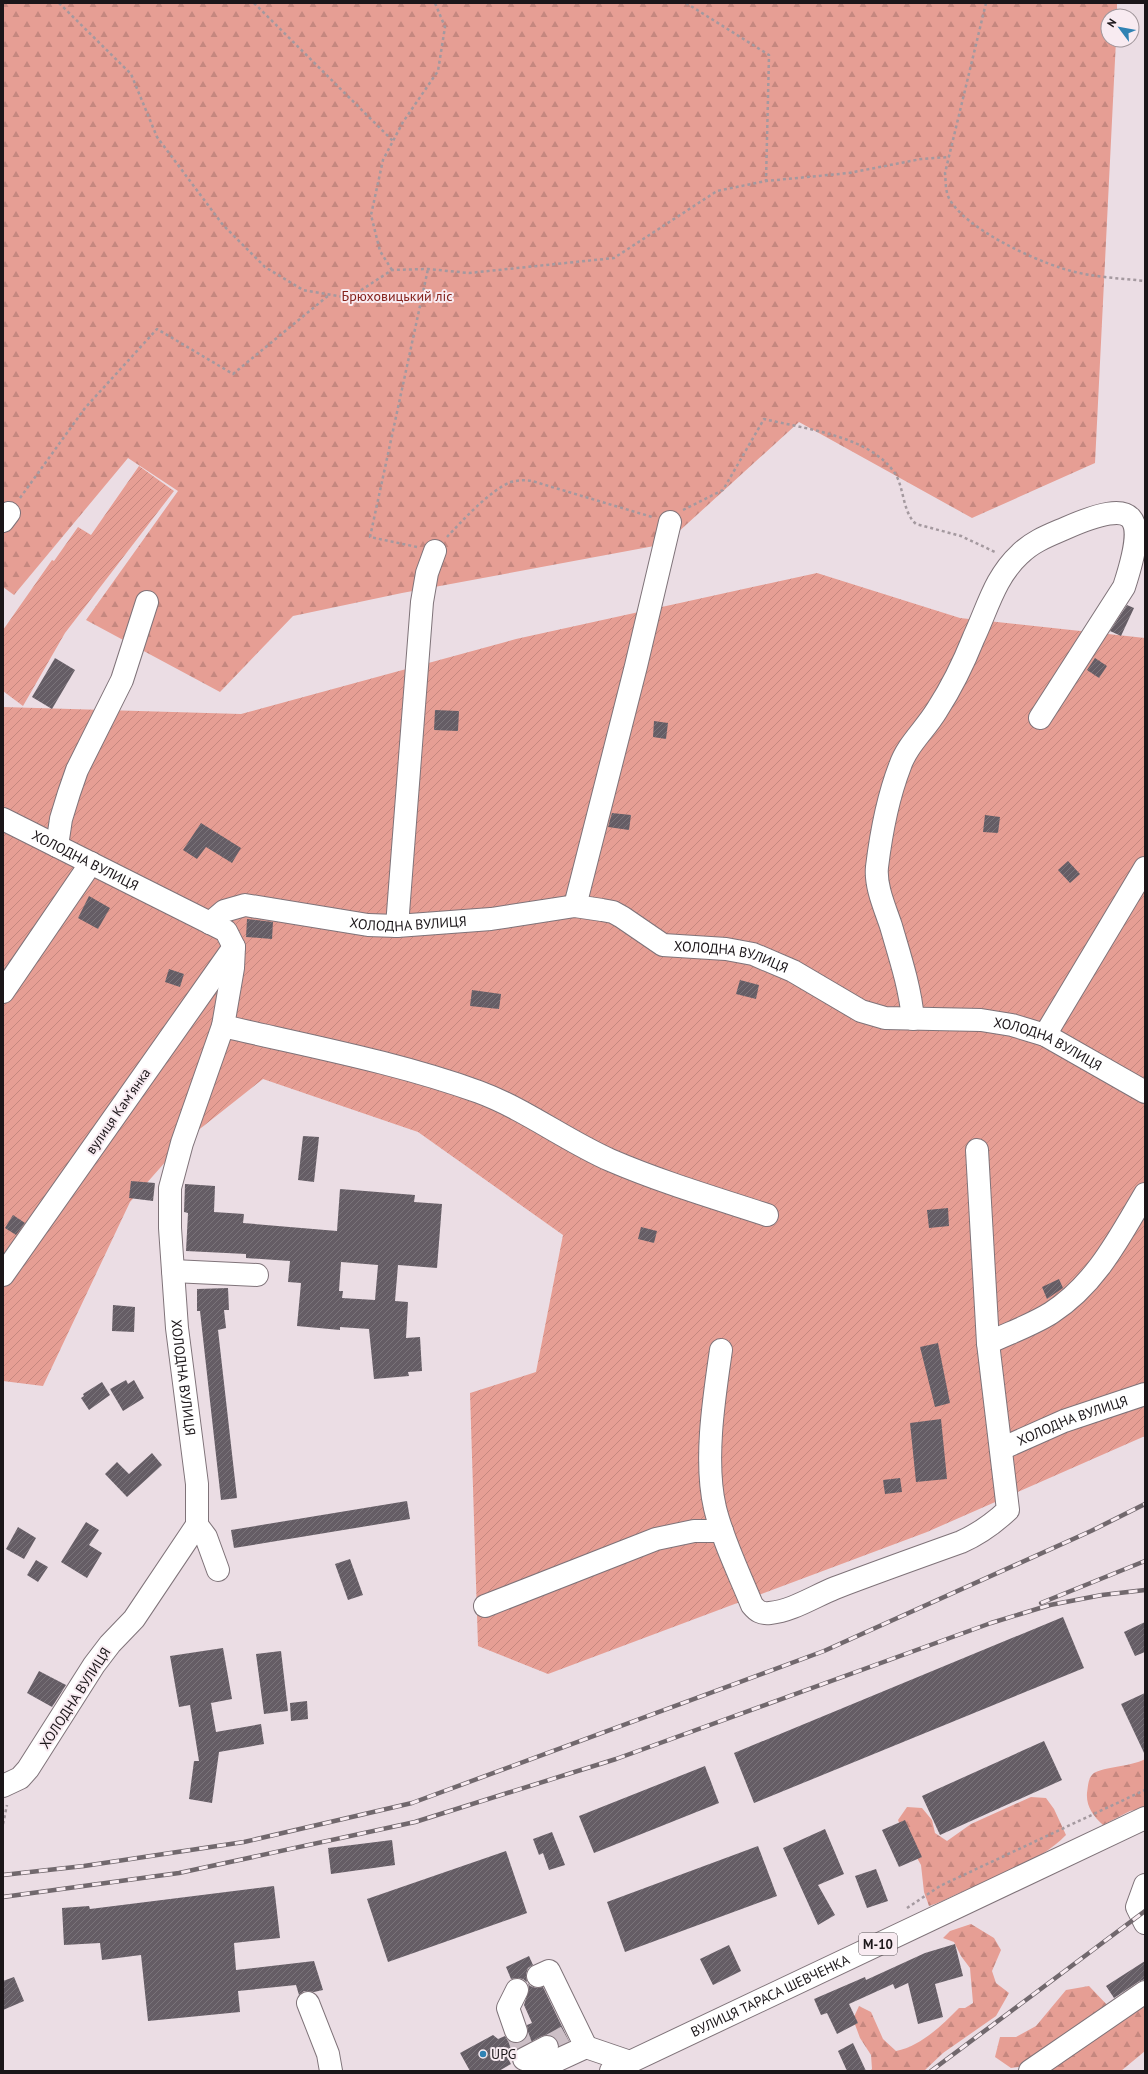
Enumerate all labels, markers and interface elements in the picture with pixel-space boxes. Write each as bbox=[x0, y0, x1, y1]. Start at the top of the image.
north arrow bbox=[1100, 8, 1140, 48]
text: N bbox=[1104, 16, 1119, 29]
park label: Брюховицький ліс bbox=[341, 287, 453, 305]
street label: ХОЛОДНА ВУЛИЦЯ bbox=[29, 826, 142, 895]
street label: ХОЛОДНА ВУЛИЦЯ bbox=[348, 912, 467, 935]
street label: ХОЛОДНА ВУЛИЦЯ bbox=[673, 937, 791, 977]
street label: ХОЛОДНА ВУЛИЦЯ bbox=[992, 1013, 1105, 1075]
street label: вулиця Камʼянка bbox=[82, 1064, 154, 1158]
street label: ХОЛОДНА ВУЛИЦЯ bbox=[167, 1319, 200, 1437]
street label: ХОЛОДНА ВУЛИЦЯ bbox=[1014, 1391, 1130, 1450]
street label: ХОЛОДНА ВУЛИЦЯ bbox=[36, 1644, 114, 1752]
road number: М-10 bbox=[859, 1933, 897, 1955]
street label: ВУЛИЦЯ ТАРАСА ШЕВЧЕНКА bbox=[688, 1950, 853, 2041]
place label: UPG bbox=[491, 2045, 516, 2063]
marker: UPG bbox=[478, 2049, 488, 2059]

